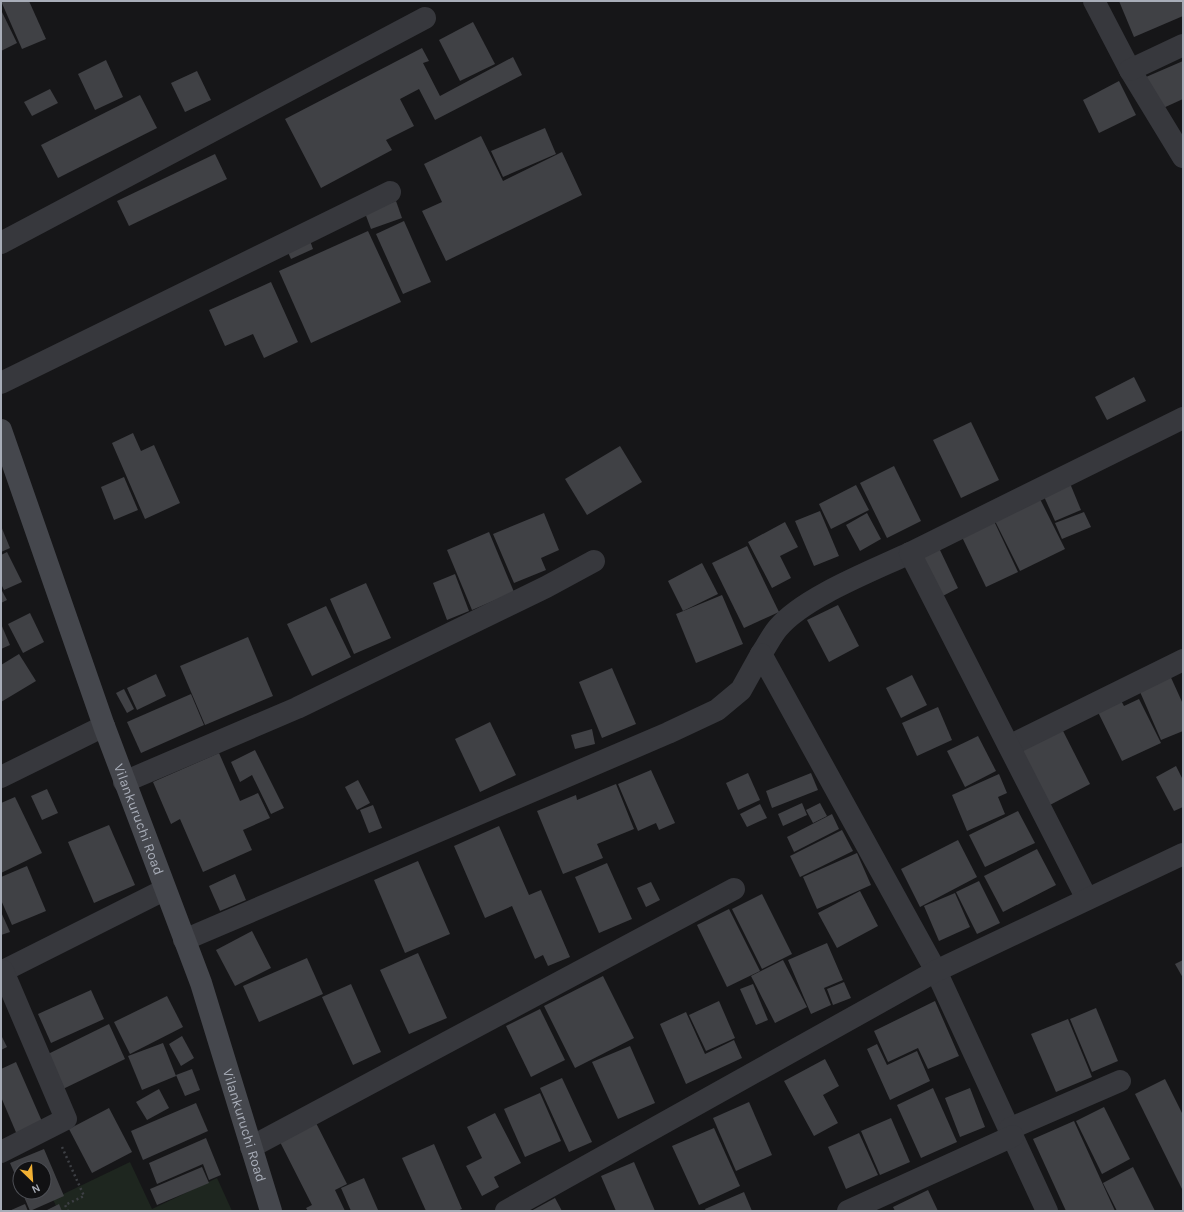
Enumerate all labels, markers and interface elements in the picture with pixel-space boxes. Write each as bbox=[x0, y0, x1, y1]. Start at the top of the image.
street label: Vilankuruchi Road bbox=[110, 761, 167, 877]
street label: Vilankuruchi Road bbox=[219, 1067, 270, 1184]
north arrow bbox=[12, 1160, 52, 1200]
text: N bbox=[30, 1181, 42, 1196]

